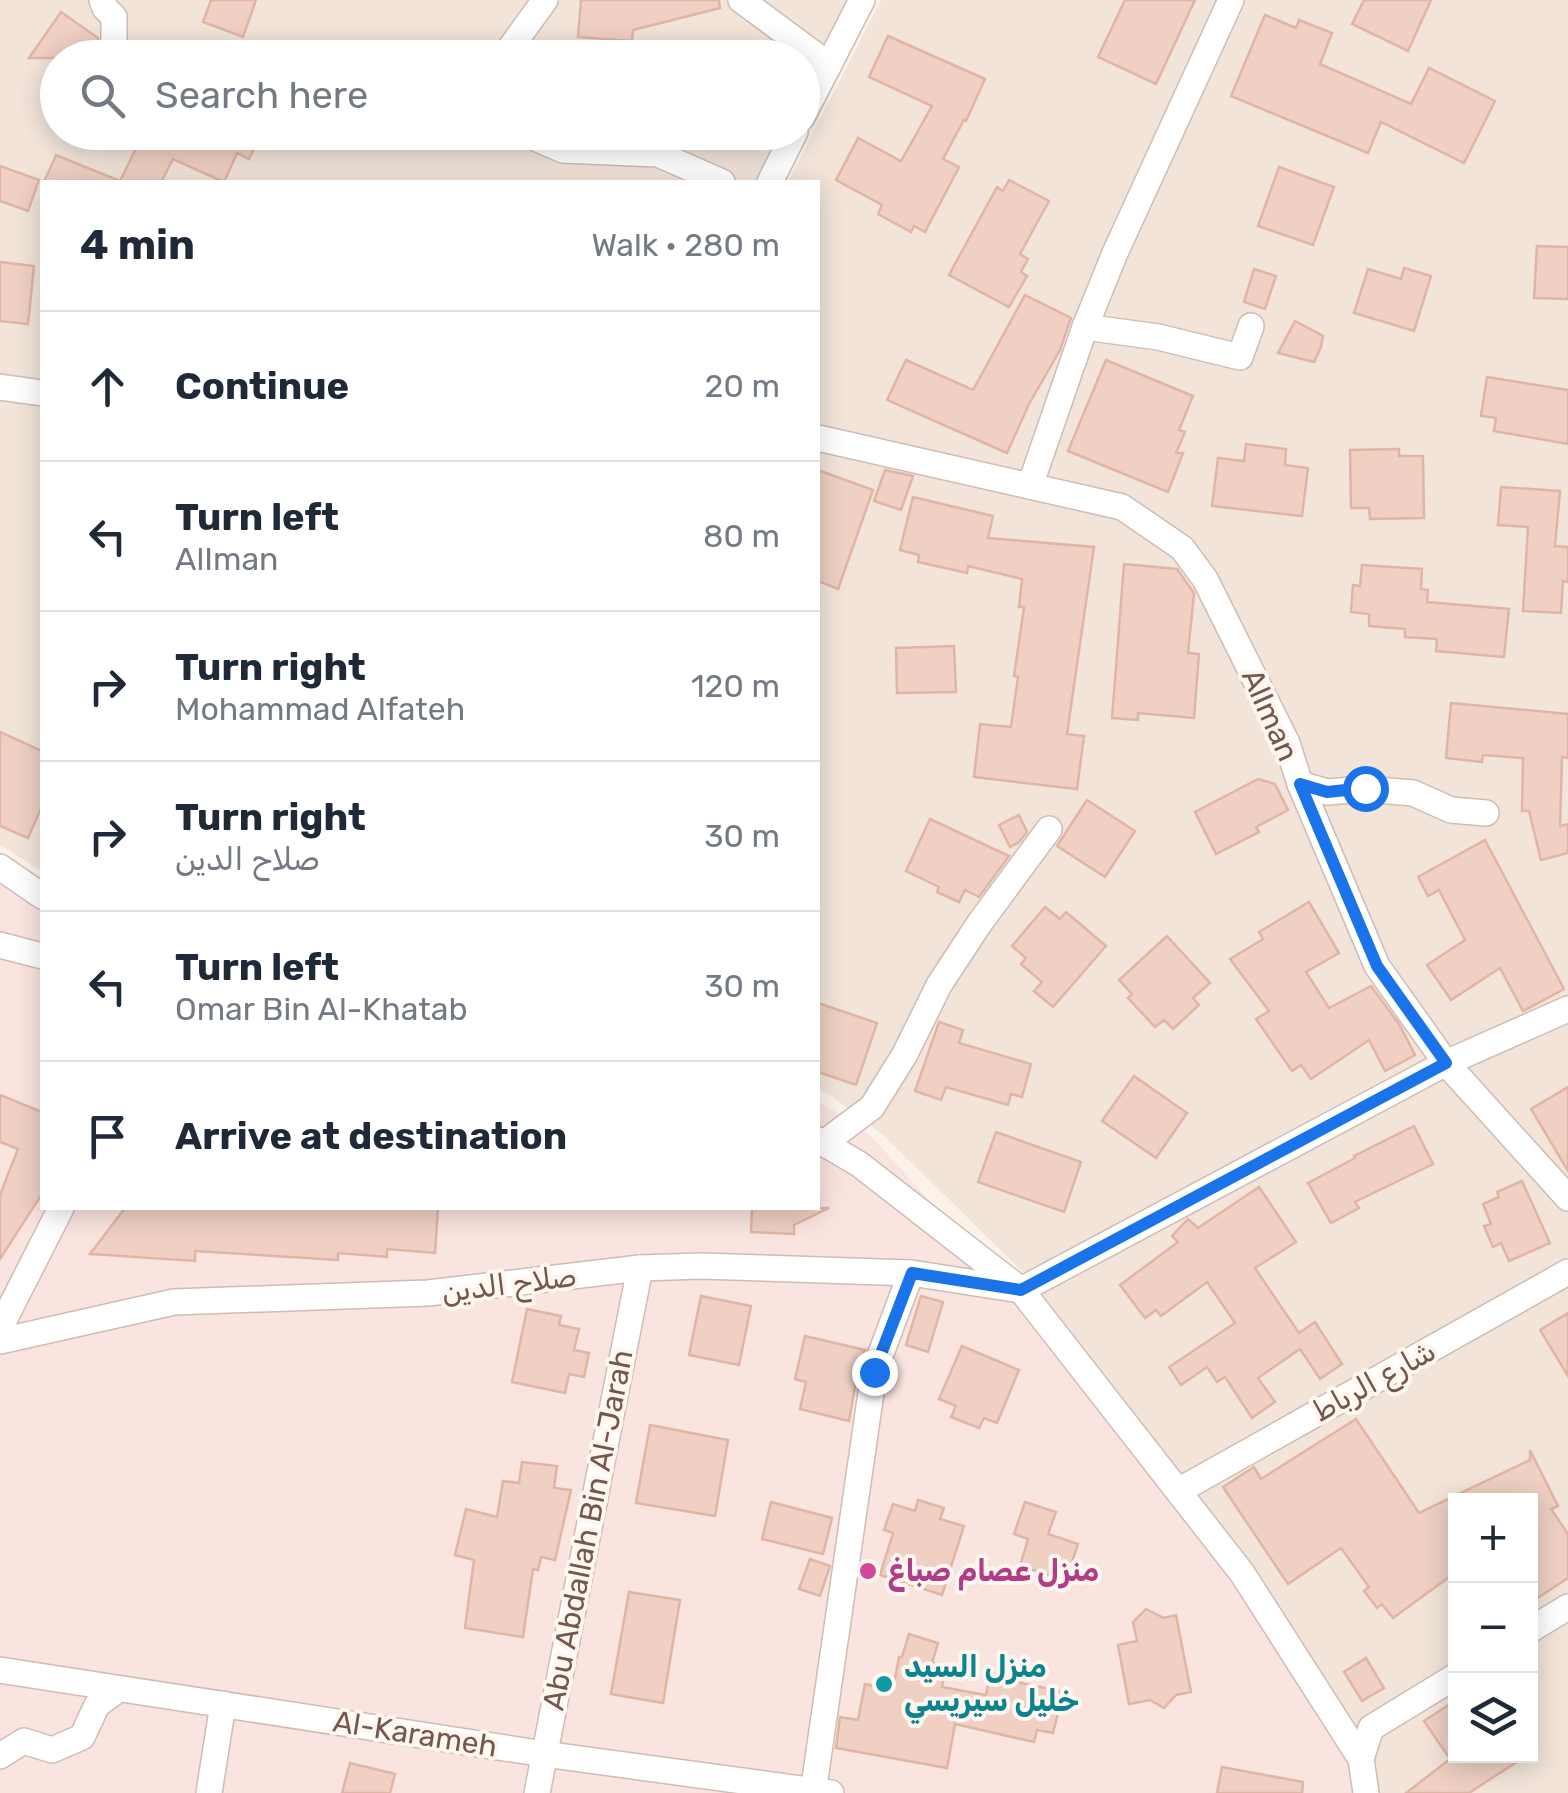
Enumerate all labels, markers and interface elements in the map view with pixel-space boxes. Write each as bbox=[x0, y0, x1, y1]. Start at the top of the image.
search box bbox=[40, 40, 820, 150]
icon: search bbox=[75, 68, 130, 123]
text: Search here bbox=[155, 72, 368, 118]
text: 4 min bbox=[80, 220, 195, 270]
text: Walk · 280 m bbox=[591, 226, 780, 264]
icon: ahead bbox=[80, 359, 135, 414]
text: Continue bbox=[175, 363, 349, 409]
text: 20 m bbox=[705, 367, 780, 405]
text: Turn left bbox=[175, 494, 339, 540]
icon: left bbox=[80, 509, 135, 564]
text: 80 m bbox=[703, 517, 780, 555]
text: AlIman bbox=[175, 540, 278, 578]
text: Turn right bbox=[175, 644, 366, 690]
icon: right bbox=[80, 659, 135, 714]
street label: AlIman bbox=[1234, 663, 1306, 767]
text: 120 m bbox=[691, 667, 780, 705]
text: Mohammad Alfateh bbox=[175, 690, 465, 728]
route start bbox=[1343, 766, 1389, 812]
text: Turn right bbox=[175, 794, 366, 840]
icon: right bbox=[80, 809, 135, 864]
text: 30 m bbox=[704, 817, 780, 855]
text: صلاح الدين bbox=[175, 840, 320, 878]
text: Turn left bbox=[175, 944, 339, 990]
icon: left bbox=[80, 959, 135, 1014]
text: 30 m bbox=[704, 967, 780, 1005]
text: Omar Bin Al-Khatab bbox=[175, 990, 467, 1028]
icon: arrive bbox=[80, 1109, 135, 1164]
text: Arrive at destination bbox=[175, 1113, 567, 1159]
street label: صلاح الدين bbox=[439, 1258, 579, 1312]
street label: شارع الرباط bbox=[1306, 1332, 1443, 1431]
street label: Abu Abdallah Bin Al-Jarah bbox=[535, 1347, 641, 1713]
route end bbox=[852, 1350, 898, 1396]
map controls bbox=[1448, 1493, 1538, 1763]
button: + bbox=[1448, 1493, 1538, 1583]
place label: منزل عصام صباغ bbox=[888, 1553, 1099, 1592]
marker: منزل عصام صباغ bbox=[857, 1560, 879, 1582]
button: − bbox=[1448, 1583, 1538, 1673]
place label: منزل السيد خليل سيريسي bbox=[904, 1649, 1079, 1724]
marker: منزل السيد خليل سيريسي bbox=[873, 1673, 895, 1695]
button: layers bbox=[1448, 1673, 1538, 1763]
street label: Al-Karameh bbox=[330, 1703, 500, 1765]

